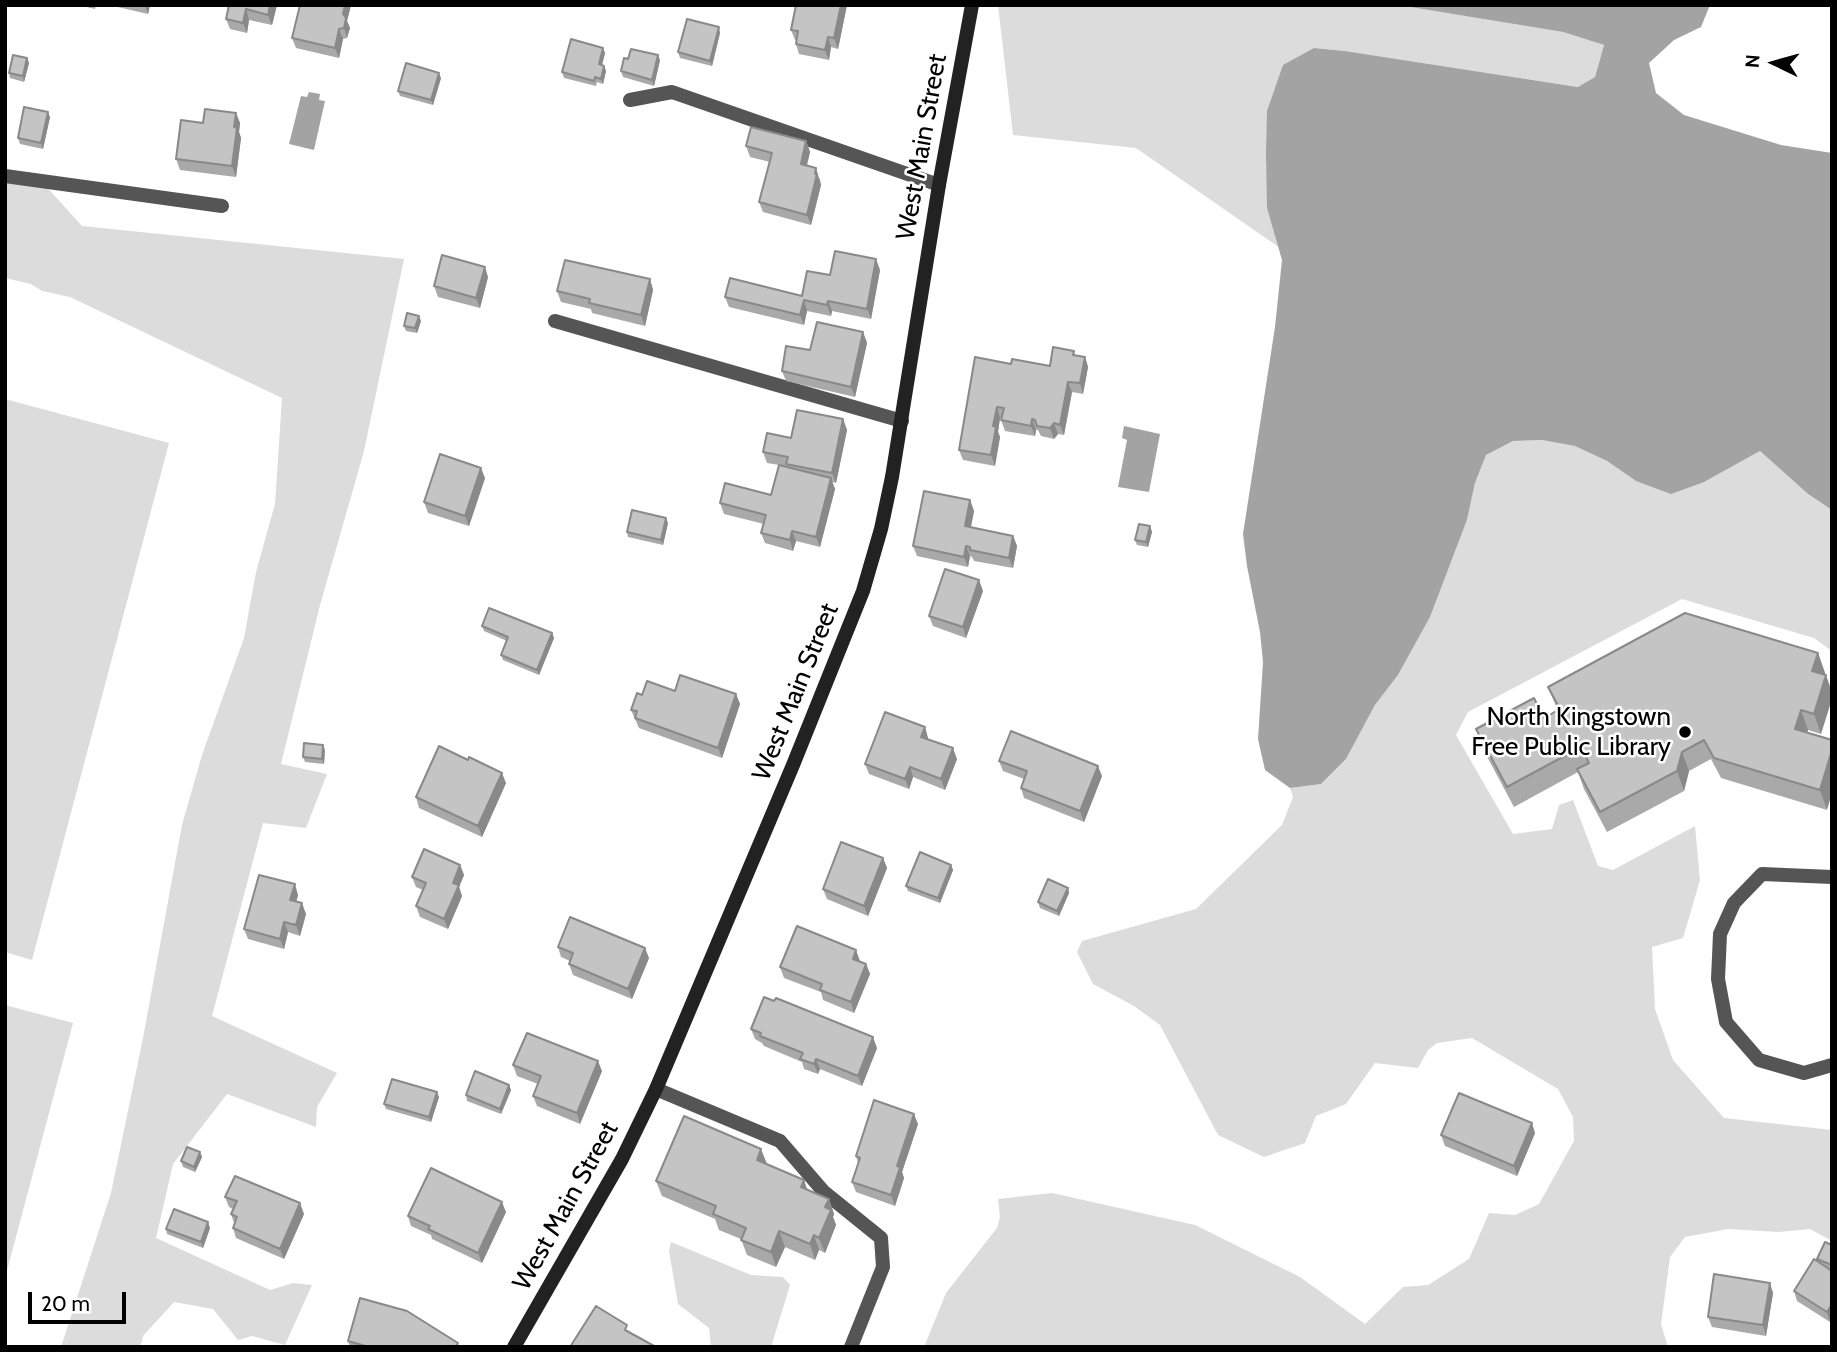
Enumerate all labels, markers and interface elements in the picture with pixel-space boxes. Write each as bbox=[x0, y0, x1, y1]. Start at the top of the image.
north arrow bbox=[1739, 28, 1809, 98]
street label: West Main Street bbox=[890, 52, 954, 242]
text: N bbox=[1741, 53, 1765, 69]
street label: West Main Street bbox=[746, 599, 846, 785]
place label: North Kingstown Free Public Library bbox=[1471, 701, 1671, 762]
marker: North Kingstown Free Public Library bbox=[1677, 724, 1693, 740]
street label: West Main Street bbox=[507, 1116, 625, 1296]
scale bar bbox=[32, 1278, 130, 1322]
text: 20 m bbox=[41, 1291, 90, 1316]

